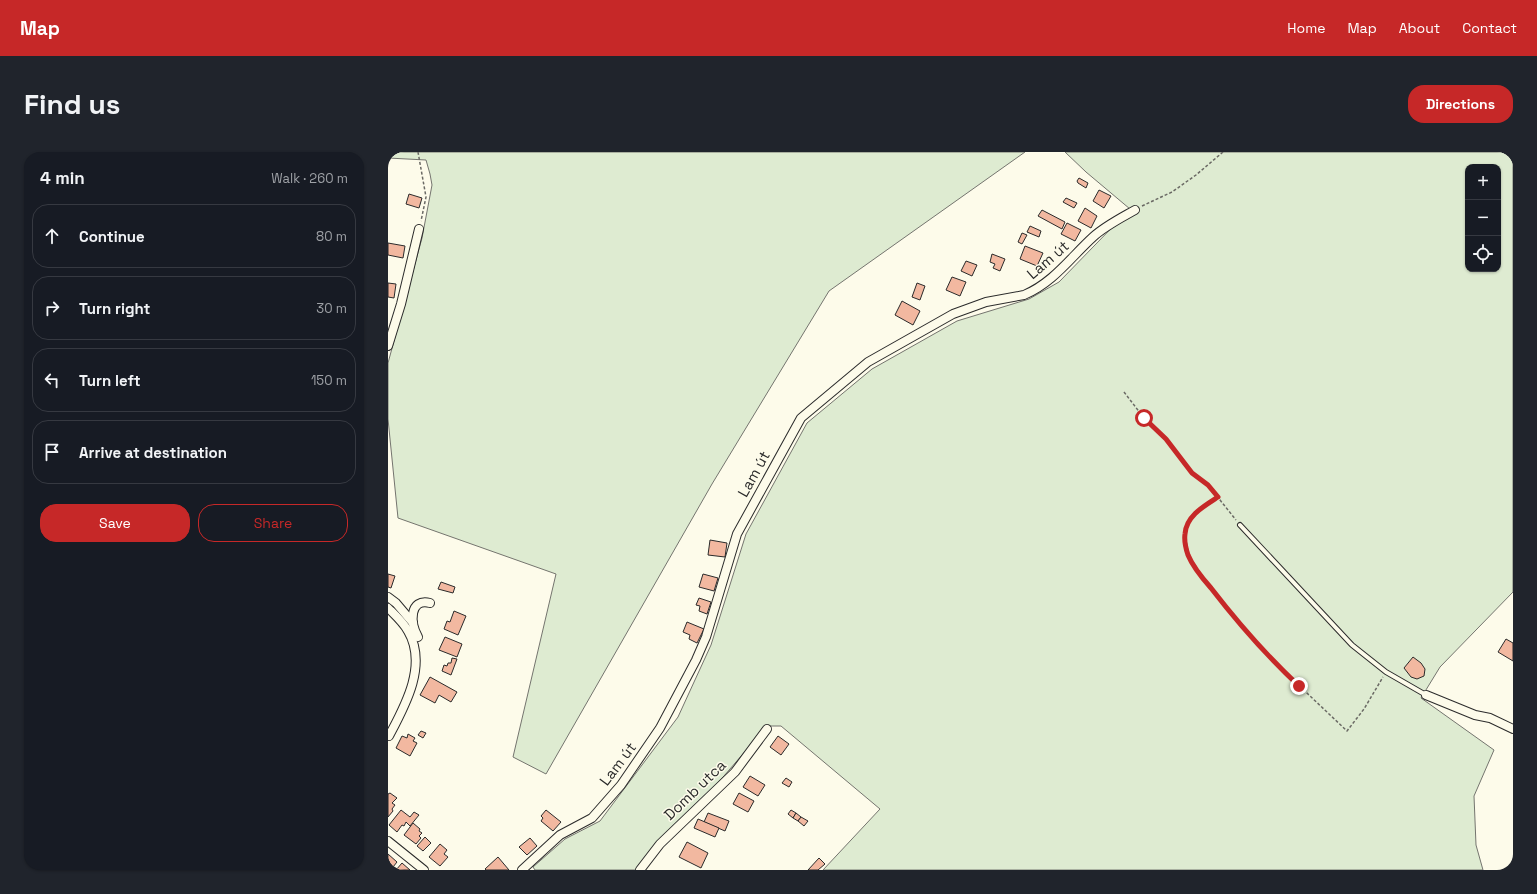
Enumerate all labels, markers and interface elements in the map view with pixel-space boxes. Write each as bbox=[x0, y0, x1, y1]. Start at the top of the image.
text: Map bbox=[20, 16, 60, 41]
text: Home bbox=[1287, 19, 1325, 37]
text: Map bbox=[1347, 19, 1377, 37]
text: About bbox=[1399, 19, 1440, 37]
text: Contact bbox=[1462, 19, 1517, 37]
button: Directions bbox=[1408, 85, 1513, 123]
text: Find us bbox=[24, 86, 121, 122]
map controls bbox=[1465, 164, 1501, 272]
button: + bbox=[1465, 164, 1501, 200]
text: 4 min bbox=[40, 167, 85, 189]
text: Walk · 260 m bbox=[271, 170, 348, 187]
button: − bbox=[1465, 200, 1501, 236]
icon: ahead bbox=[41, 225, 63, 247]
text: Continue bbox=[79, 227, 145, 246]
text: 80 m bbox=[316, 228, 347, 245]
street label: Lam út bbox=[1023, 236, 1073, 283]
button: locate bbox=[1465, 236, 1501, 272]
icon: right bbox=[41, 297, 63, 319]
text: Turn right bbox=[79, 299, 150, 318]
text: 30 m bbox=[316, 300, 347, 317]
icon: left bbox=[41, 369, 63, 391]
text: Turn left bbox=[79, 371, 141, 390]
text: 150 m bbox=[311, 372, 347, 389]
route start bbox=[1135, 409, 1153, 427]
icon: arrive bbox=[41, 441, 63, 463]
text: Arrive at destination bbox=[79, 443, 227, 462]
street label: Lam út bbox=[733, 447, 774, 500]
button: Save bbox=[40, 504, 190, 542]
button: Share bbox=[198, 504, 348, 542]
route end bbox=[1290, 677, 1308, 695]
street label: Lam út bbox=[595, 738, 640, 789]
street label: Domb utca bbox=[660, 755, 730, 824]

